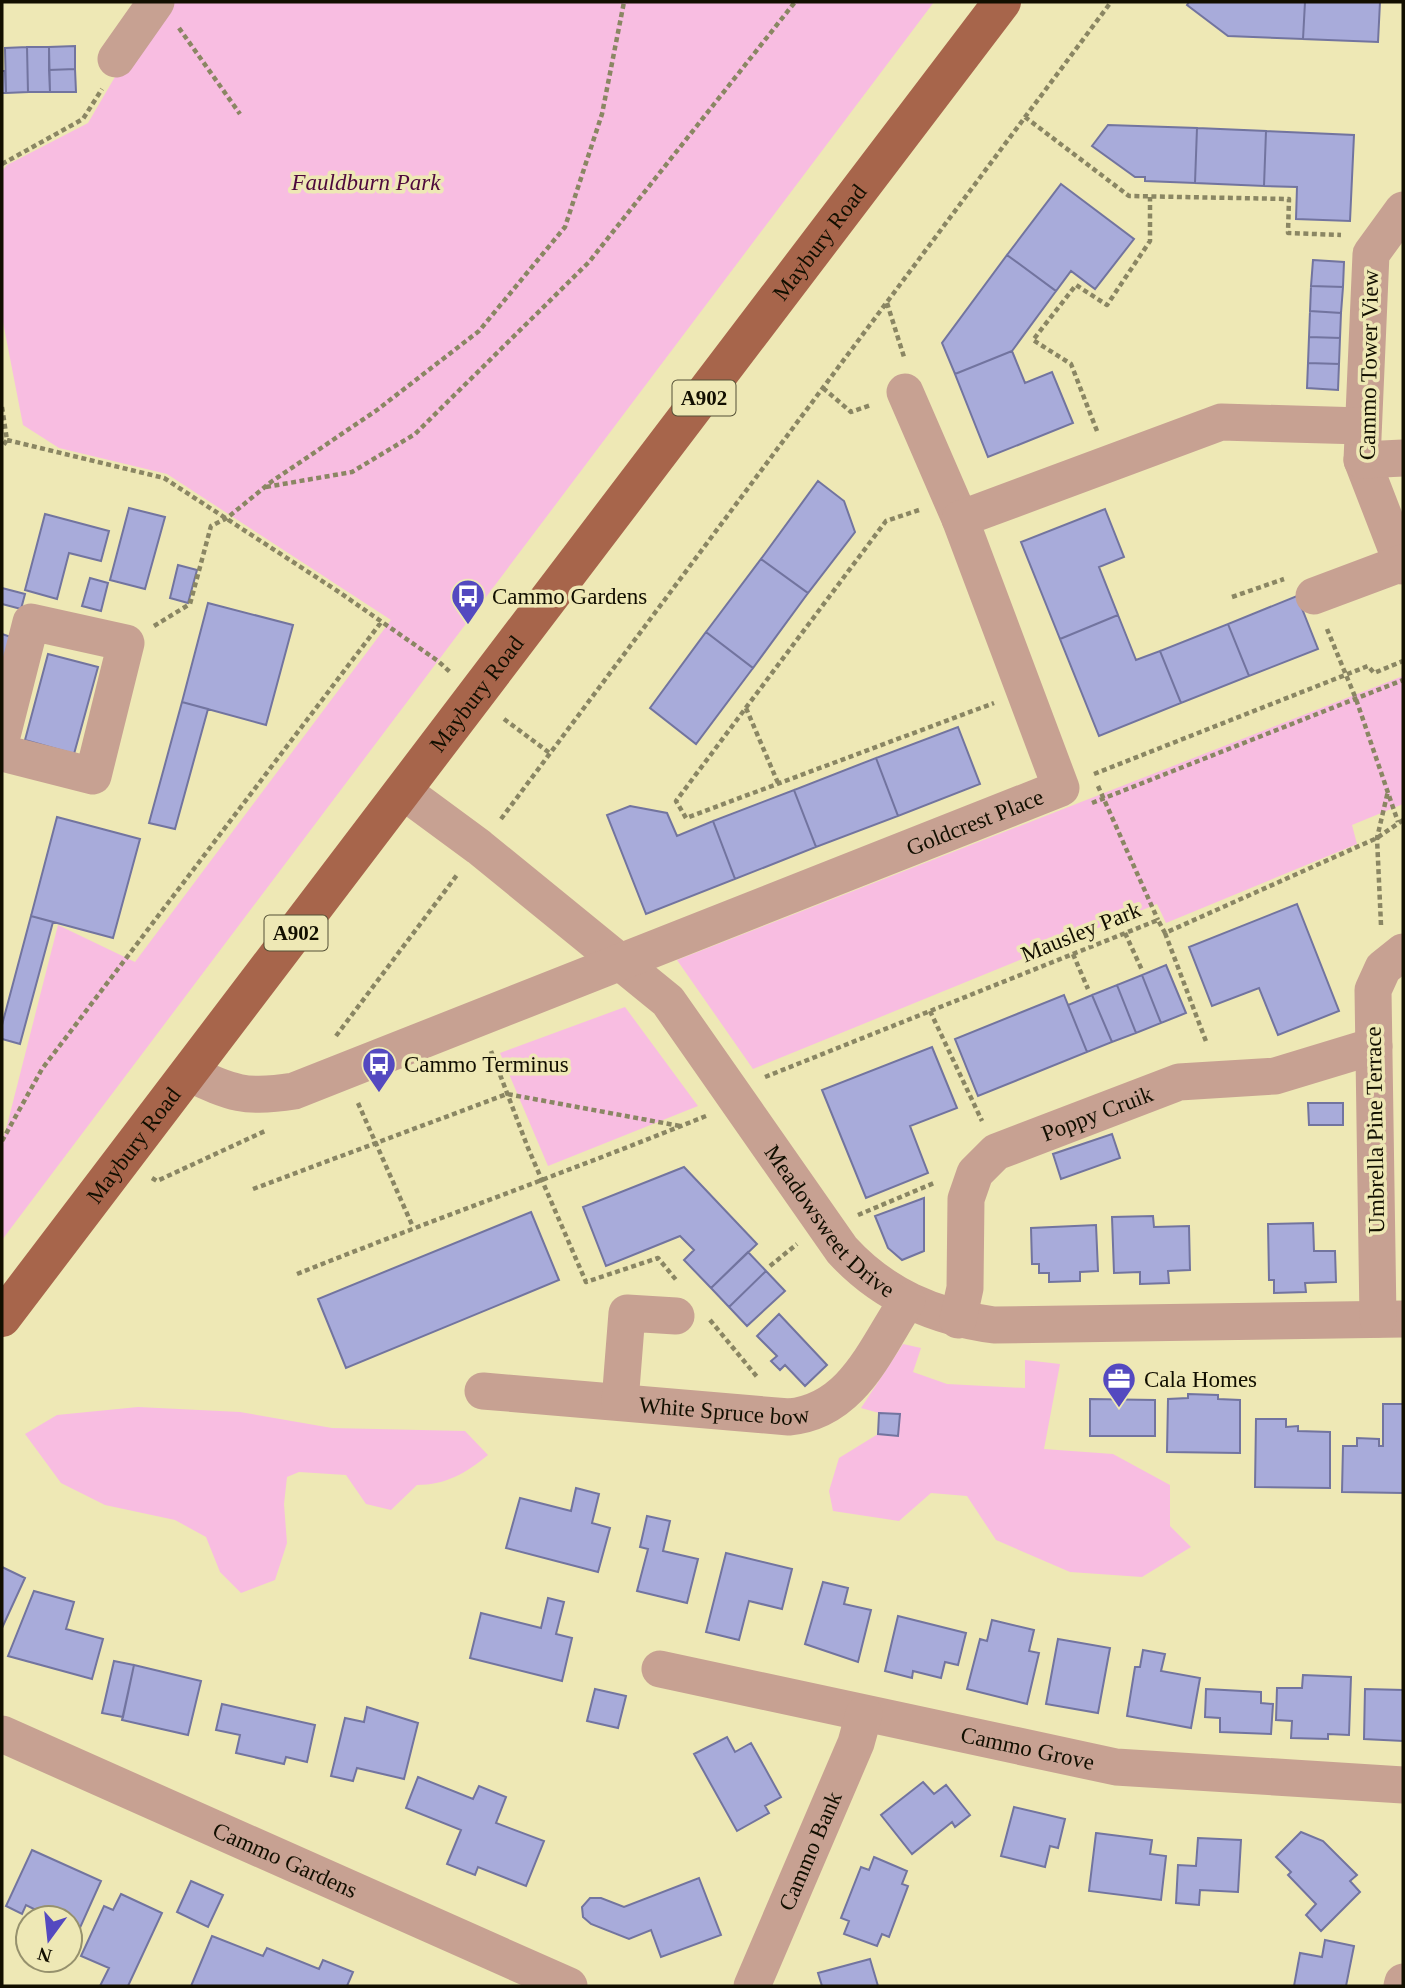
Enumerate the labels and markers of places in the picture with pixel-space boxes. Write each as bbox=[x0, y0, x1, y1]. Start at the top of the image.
bus stop icon: Cammo Gardens bbox=[449, 577, 487, 626]
place label: Cammo Gardens bbox=[492, 584, 647, 609]
bus stop icon: Cammo Terminus bbox=[360, 1045, 398, 1094]
place label: Cammo Terminus bbox=[404, 1052, 569, 1077]
office icon: Cala Homes bbox=[1100, 1360, 1138, 1409]
place label: Cala Homes bbox=[1144, 1367, 1257, 1392]

